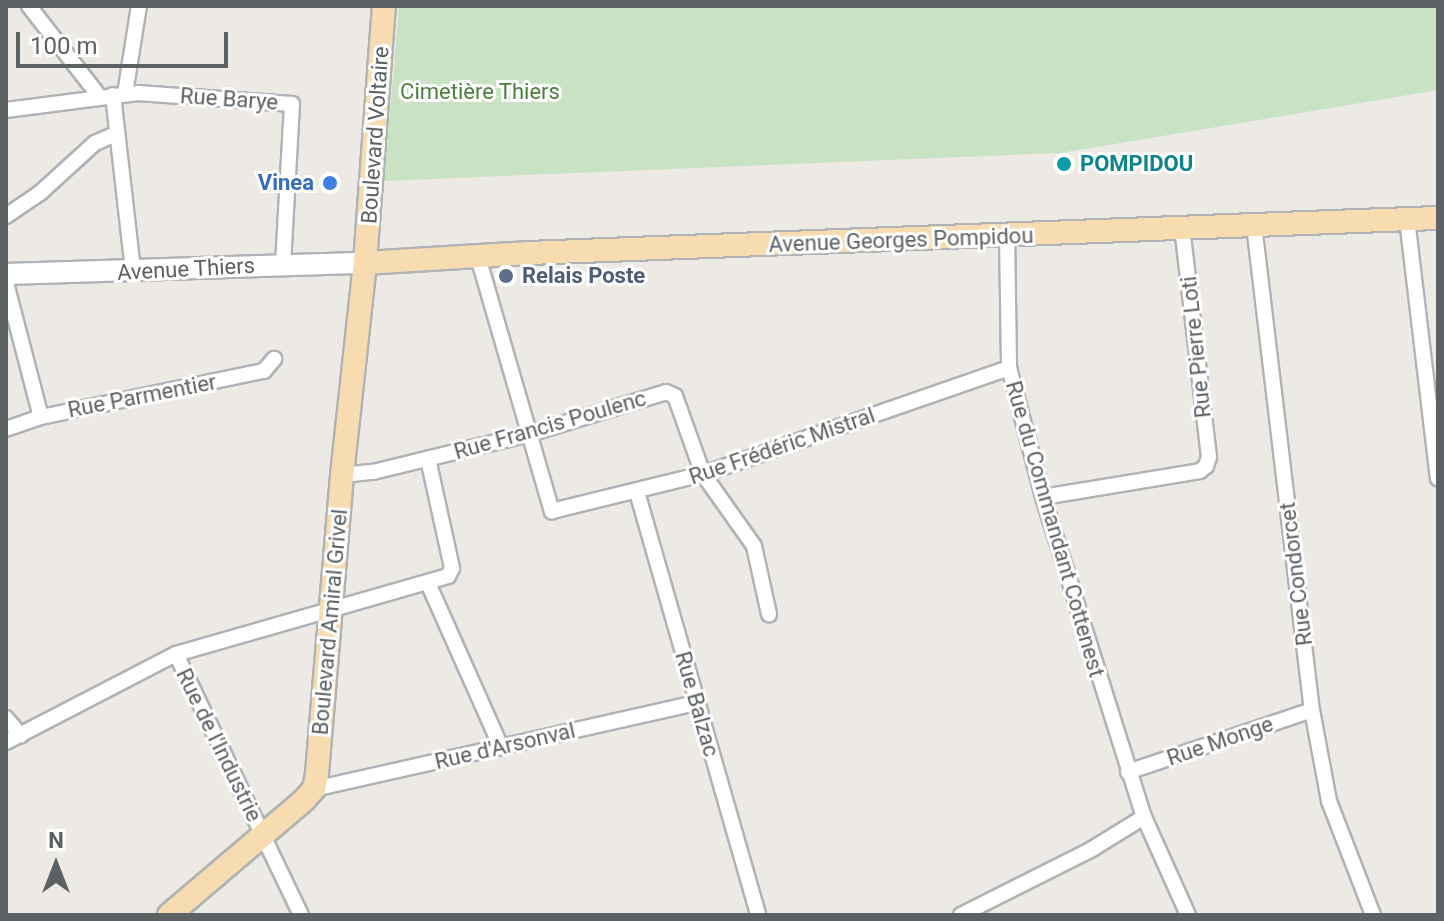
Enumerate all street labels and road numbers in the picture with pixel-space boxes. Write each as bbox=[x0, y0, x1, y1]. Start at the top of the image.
street label: Boulevard Voltaire bbox=[356, 45, 394, 225]
street label: Rue Barye bbox=[179, 82, 279, 116]
street label: Avenue Georges Pompidou bbox=[768, 222, 1034, 258]
street label: Avenue Thiers bbox=[116, 252, 256, 286]
street label: Rue Pierre Loti bbox=[1175, 275, 1217, 419]
street label: Rue Parmentier bbox=[65, 369, 219, 423]
street label: Rue du Commandant Cottenest bbox=[1000, 378, 1110, 680]
street label: Rue Francis Poulenc bbox=[451, 385, 649, 465]
street label: Rue Frédéric Mistral bbox=[686, 402, 878, 490]
street label: Rue Condorcet bbox=[1274, 501, 1318, 647]
street label: Boulevard Amiral Grivel bbox=[307, 508, 353, 736]
street label: Rue Balzac bbox=[669, 648, 725, 760]
street label: Rue de l'Industrie bbox=[170, 664, 268, 826]
street label: Rue Monge bbox=[1163, 710, 1277, 772]
street label: Rue d'Arsonval bbox=[432, 717, 578, 775]

